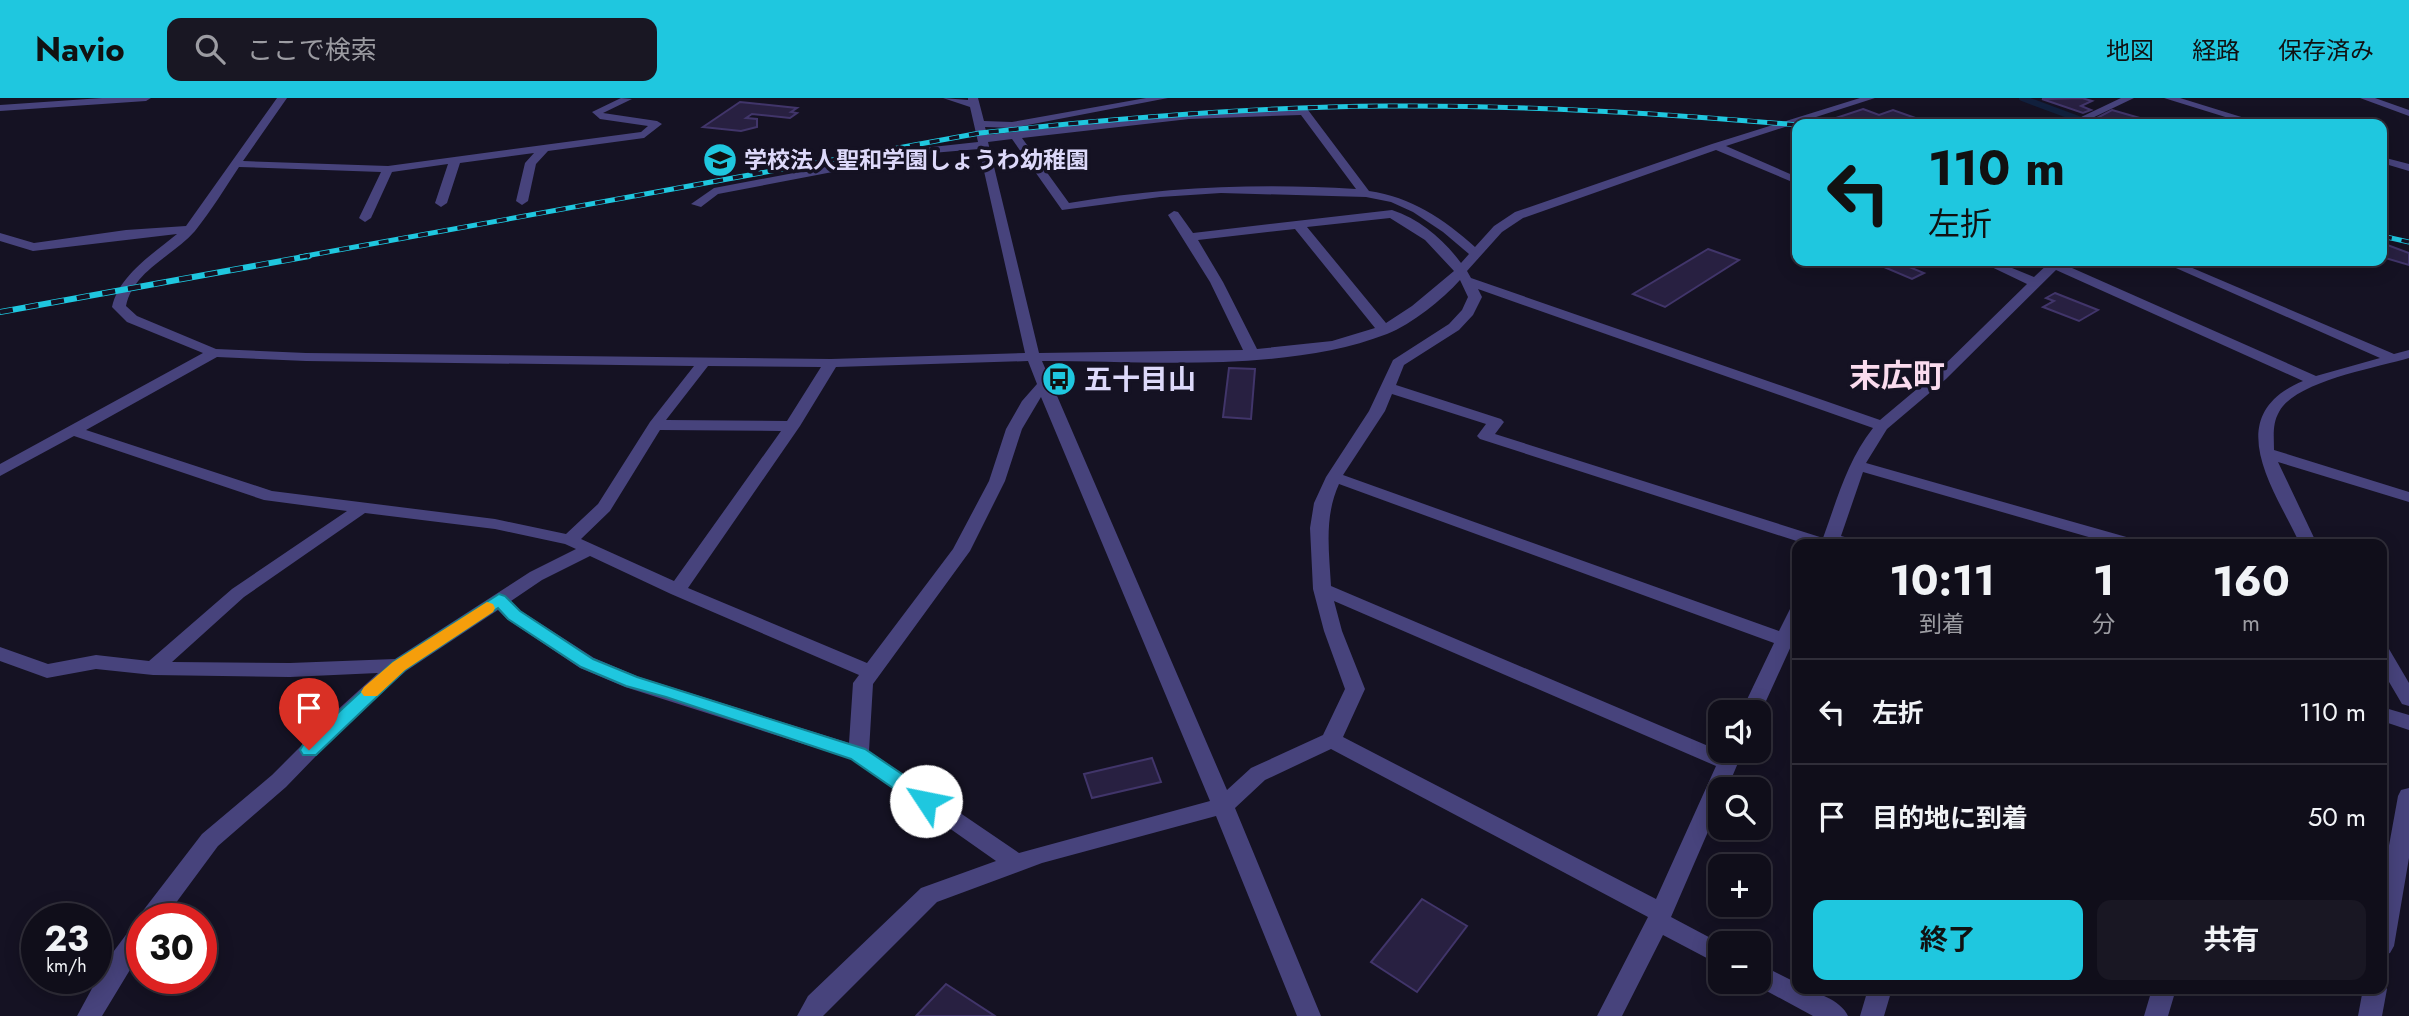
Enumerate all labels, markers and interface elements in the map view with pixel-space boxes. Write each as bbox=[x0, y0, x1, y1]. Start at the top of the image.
search box bbox=[167, 18, 657, 81]
text: Navio bbox=[35, 26, 125, 73]
icon: search bbox=[191, 30, 229, 68]
text: ここで検索 bbox=[247, 31, 377, 69]
text: 地図 bbox=[2106, 33, 2154, 68]
text: 経路 bbox=[2192, 33, 2240, 68]
text: 保存済み bbox=[2278, 33, 2374, 68]
text: 110 m bbox=[1928, 133, 2065, 203]
school or university icon: 学校法人聖和学園しょうわ幼稚園 bbox=[701, 141, 739, 179]
place label: 学校法人聖和学園しょうわ幼稚園 bbox=[744, 143, 1089, 177]
icon: left bbox=[1813, 147, 1904, 238]
text: 左折 bbox=[1928, 201, 1992, 247]
district label: 末広町 bbox=[1849, 353, 1945, 399]
place label: 五十目山 bbox=[1084, 359, 1196, 400]
bus stop icon: 五十目山 bbox=[1040, 360, 1078, 398]
text: 10:11 bbox=[1889, 550, 1995, 611]
text: 1 bbox=[2093, 550, 2114, 611]
text: 160 bbox=[2212, 551, 2290, 612]
text: m bbox=[2242, 606, 2260, 640]
text: 到着 bbox=[1919, 607, 1965, 641]
text: 分 bbox=[2092, 607, 2115, 641]
pin bbox=[279, 678, 339, 750]
icon: arrive bbox=[290, 689, 328, 727]
icon: left bbox=[1813, 693, 1851, 731]
text: 110 m bbox=[2299, 693, 2366, 731]
text: 左折 bbox=[1872, 694, 1924, 732]
map controls bbox=[1708, 700, 1771, 994]
button: sound bbox=[1708, 700, 1771, 763]
position arrow bbox=[889, 764, 963, 838]
button: search bbox=[1708, 777, 1771, 840]
icon: arrive bbox=[1813, 798, 1851, 836]
text: 50 m bbox=[2308, 798, 2366, 836]
text: 目的地に到着 bbox=[1872, 799, 2028, 837]
button: + bbox=[1708, 854, 1771, 917]
button: 終了 bbox=[1813, 900, 2083, 980]
button: 共有 bbox=[2097, 900, 2366, 980]
speed limit sign: 30 bbox=[126, 903, 217, 994]
text: 23 bbox=[44, 914, 89, 964]
button: − bbox=[1708, 931, 1771, 994]
text: km/h bbox=[46, 953, 87, 979]

